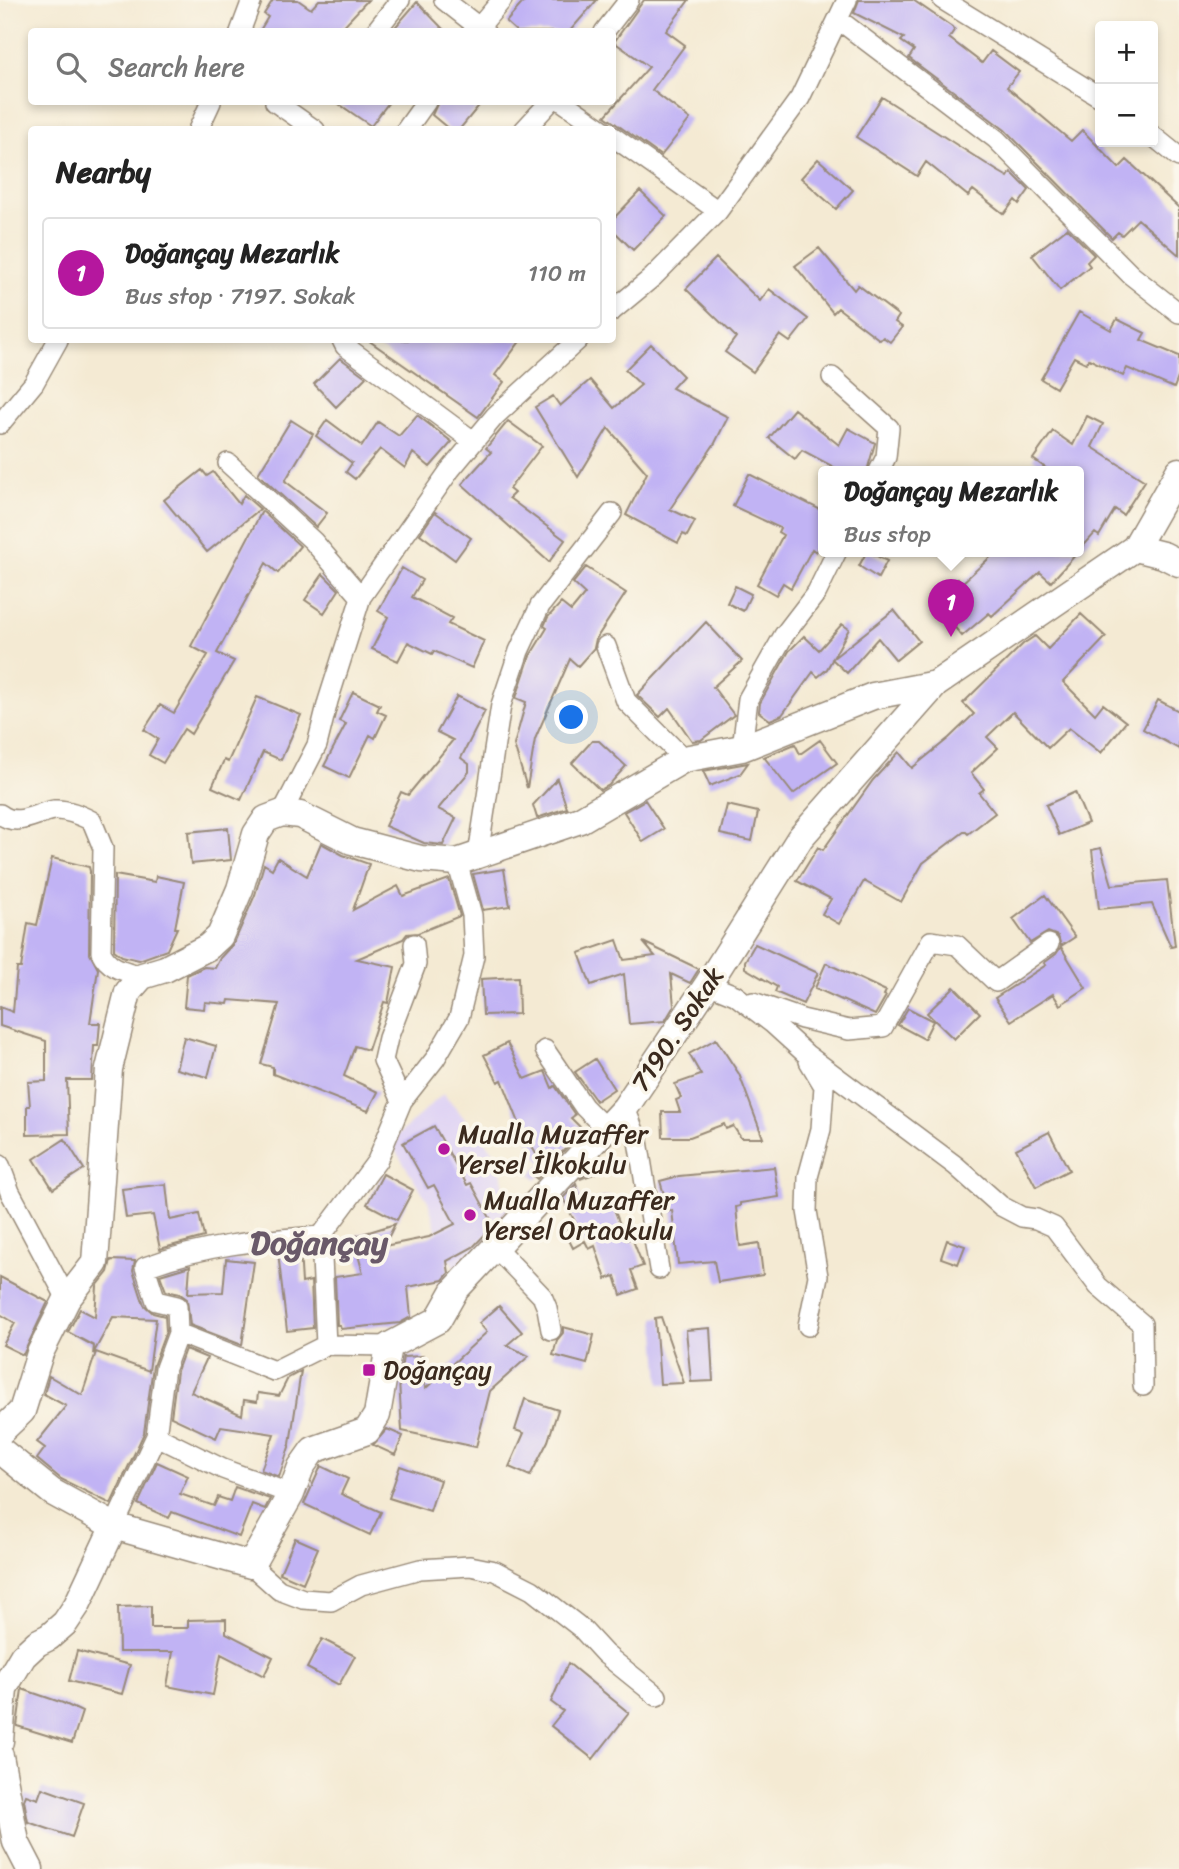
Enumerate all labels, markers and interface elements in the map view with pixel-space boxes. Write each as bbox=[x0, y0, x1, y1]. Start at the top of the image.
map controls bbox=[1095, 21, 1158, 147]
button: + bbox=[1095, 21, 1158, 84]
search box bbox=[28, 28, 616, 105]
text: Search here bbox=[108, 44, 245, 90]
icon: search bbox=[52, 48, 90, 86]
button: − bbox=[1095, 84, 1158, 147]
text: Nearby bbox=[56, 145, 151, 199]
text: Doğançay Mezarlık bbox=[125, 230, 339, 276]
text: 1 bbox=[76, 253, 86, 294]
text: 110 m bbox=[528, 253, 586, 294]
text: Bus stop · 7197. Sokak bbox=[125, 276, 355, 317]
popup bbox=[818, 466, 1084, 557]
text: Doğançay Mezarlık bbox=[844, 468, 1058, 514]
text: Bus stop bbox=[844, 514, 931, 555]
pin: 1 bbox=[928, 579, 974, 637]
your location bbox=[554, 700, 588, 734]
street label: 7190. Sokak bbox=[618, 957, 736, 1101]
place label: Mualla Muzaffer Yersel İlkokulu bbox=[458, 1111, 649, 1187]
marker: Mualla Muzaffer Yersel İlkokulu bbox=[436, 1141, 452, 1157]
place label: Mualla Muzaffer Yersel Ortaokulu bbox=[484, 1177, 675, 1253]
marker: Mualla Muzaffer Yersel Ortaokulu bbox=[462, 1207, 478, 1223]
district label: Doğançay bbox=[250, 1214, 389, 1272]
place label: Doğançay bbox=[383, 1347, 492, 1393]
marker: Doğançay bbox=[361, 1362, 377, 1378]

